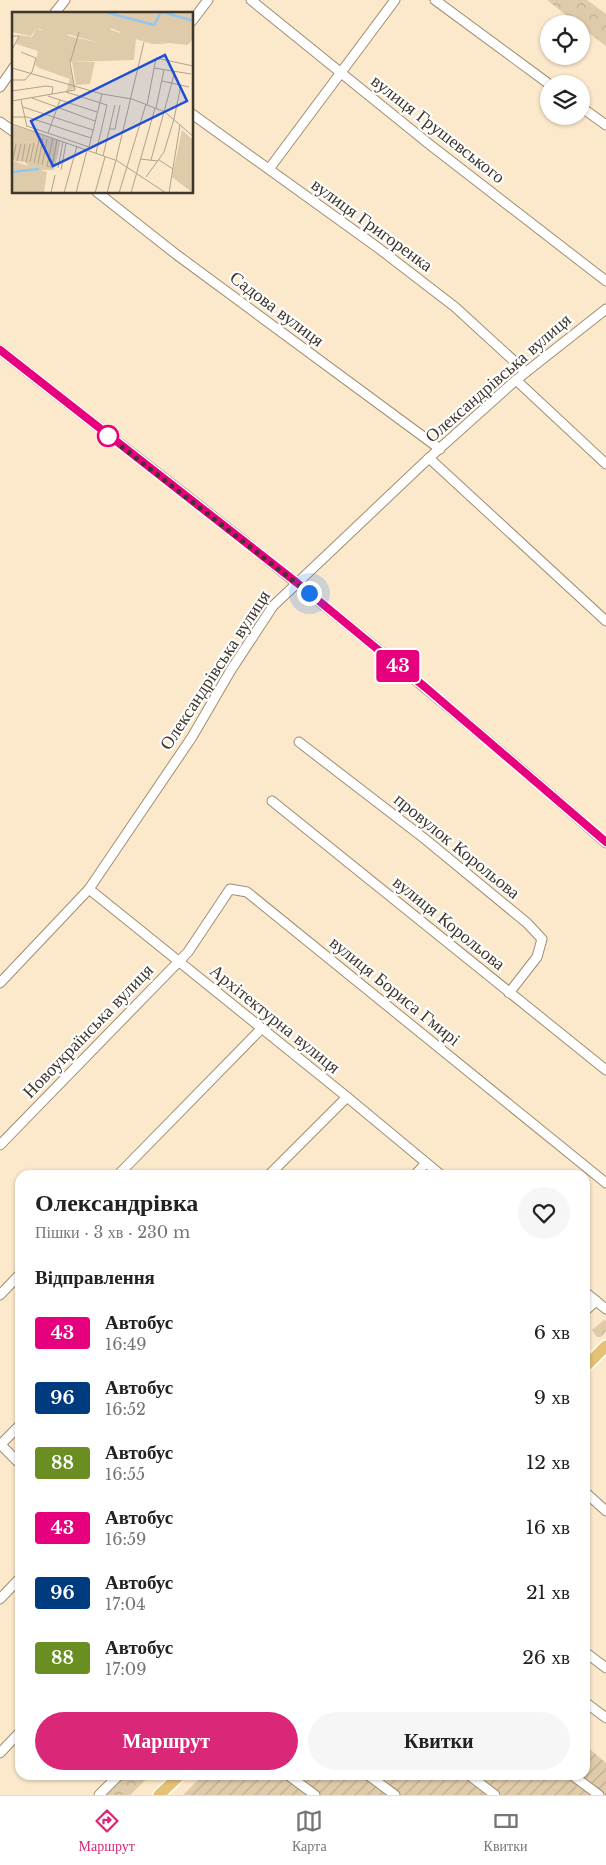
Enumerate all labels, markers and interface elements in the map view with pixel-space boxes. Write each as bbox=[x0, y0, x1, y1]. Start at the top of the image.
inset map bbox=[12, 12, 194, 194]
map controls bbox=[540, 15, 590, 125]
button: locate bbox=[540, 15, 590, 65]
street label: вулиця Грушевського bbox=[367, 70, 509, 188]
button: layers bbox=[540, 75, 590, 125]
street label: вулиця Григоренка bbox=[307, 174, 437, 276]
street label: Садова вулиця bbox=[226, 266, 328, 352]
street label: Олександрівська вулиця bbox=[421, 309, 575, 447]
unlabelled marker bbox=[97, 425, 119, 447]
your location bbox=[297, 581, 322, 606]
street label: Олександрівська вулиця bbox=[155, 586, 275, 754]
line badge: 43 bbox=[376, 650, 420, 682]
text: 43 bbox=[386, 655, 410, 677]
street label: провулок Корольова bbox=[389, 788, 525, 904]
street label: вулиця Корольова bbox=[388, 871, 510, 975]
street label: вулиця Бориса Гмирі bbox=[325, 932, 465, 1050]
street label: Новоукраїнська вулиця bbox=[18, 959, 158, 1103]
street label: Архітектурна вулиця bbox=[205, 960, 345, 1078]
button: heart bbox=[518, 1187, 570, 1239]
text: Олександрівка bbox=[35, 1188, 198, 1217]
text: Пішки · 3 хв · 230 m bbox=[35, 1222, 190, 1242]
text: Відправлення bbox=[35, 1266, 155, 1289]
text: Автобус bbox=[105, 1311, 173, 1334]
text: 6 хв bbox=[534, 1321, 570, 1344]
text: 43 bbox=[51, 1322, 74, 1344]
text: 16:49 bbox=[105, 1334, 147, 1354]
text: Автобус bbox=[105, 1376, 173, 1399]
text: 9 хв bbox=[534, 1386, 570, 1409]
text: 96 bbox=[50, 1387, 75, 1409]
text: 16:52 bbox=[105, 1399, 146, 1419]
text: Автобус bbox=[105, 1441, 173, 1464]
text: 12 хв bbox=[526, 1451, 570, 1474]
text: 88 bbox=[51, 1452, 74, 1474]
text: 16:55 bbox=[105, 1464, 145, 1484]
text: Автобус bbox=[105, 1506, 173, 1529]
text: 16 хв bbox=[525, 1516, 570, 1539]
text: 43 bbox=[51, 1517, 74, 1539]
text: 16:59 bbox=[105, 1529, 146, 1549]
text: Автобус bbox=[105, 1571, 173, 1594]
text: 21 хв bbox=[526, 1581, 570, 1604]
text: 96 bbox=[50, 1582, 75, 1604]
text: 17:04 bbox=[105, 1594, 146, 1614]
text: Автобус bbox=[105, 1636, 173, 1659]
text: 26 хв bbox=[522, 1646, 570, 1669]
text: 88 bbox=[51, 1647, 74, 1669]
text: 17:09 bbox=[105, 1659, 146, 1679]
button: Маршрут bbox=[35, 1712, 298, 1770]
button: Квитки bbox=[308, 1712, 570, 1770]
tab: Маршрут bbox=[79, 1807, 135, 1855]
tab: Карта bbox=[292, 1807, 327, 1855]
tab: Квитки bbox=[484, 1807, 527, 1855]

